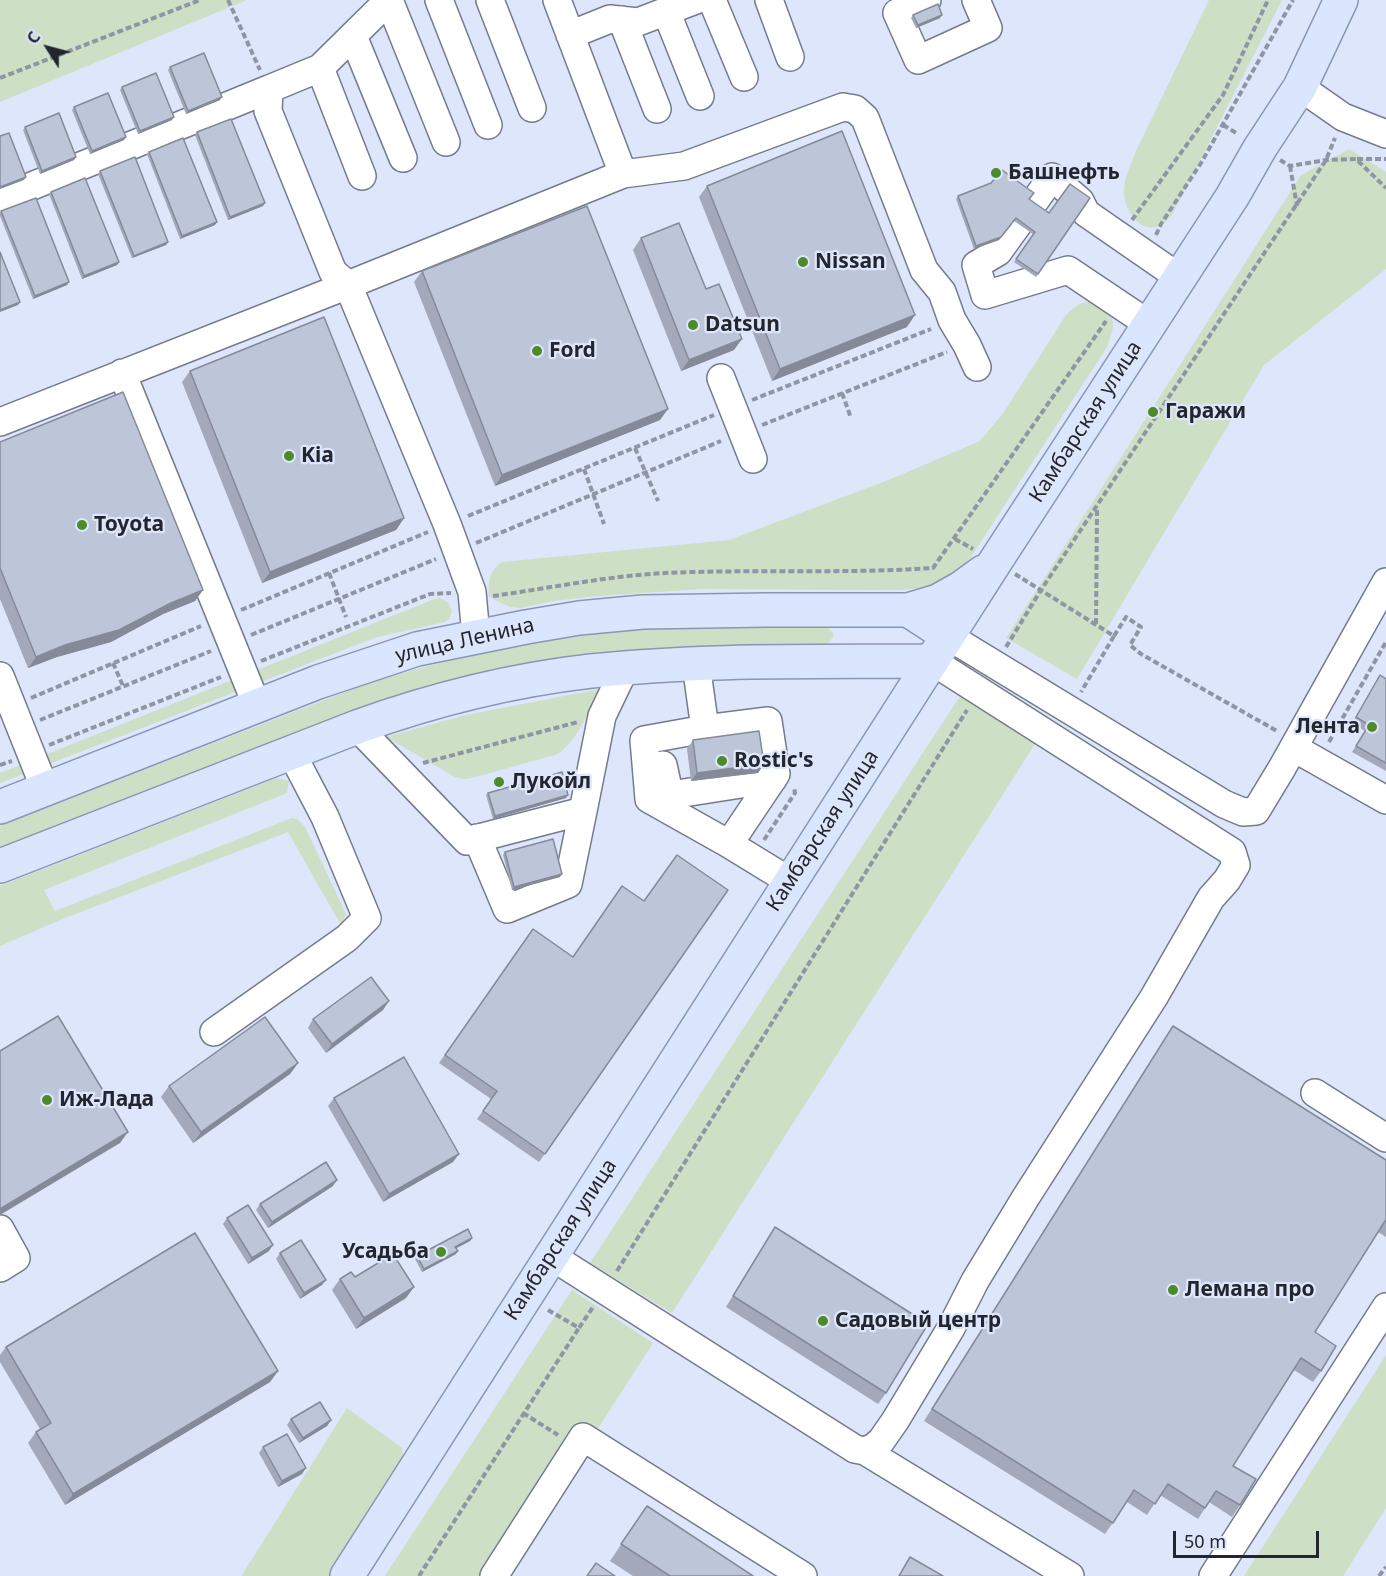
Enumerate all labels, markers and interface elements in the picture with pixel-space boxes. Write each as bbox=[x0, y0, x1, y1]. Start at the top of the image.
north arrow bbox=[18, 18, 78, 78]
text: С bbox=[21, 27, 45, 48]
place label: Башнефть bbox=[1008, 160, 1120, 186]
marker: Башнефть bbox=[989, 166, 1003, 180]
place label: Nissan bbox=[815, 249, 886, 275]
marker: Nissan bbox=[796, 255, 810, 269]
place label: Datsun bbox=[705, 312, 780, 338]
marker: Datsun bbox=[686, 318, 700, 332]
street label: Камбарская улица bbox=[1024, 336, 1148, 508]
place label: Ford bbox=[549, 338, 596, 364]
marker: Ford bbox=[530, 344, 544, 358]
place label: Гаражи bbox=[1165, 399, 1246, 425]
marker: Гаражи bbox=[1146, 405, 1160, 419]
place label: Kia bbox=[301, 443, 334, 469]
marker: Kia bbox=[282, 449, 296, 463]
place label: Toyota bbox=[94, 512, 164, 538]
marker: Toyota bbox=[75, 518, 89, 532]
street label: улица Ленина bbox=[393, 613, 537, 669]
place label: Лента bbox=[1295, 714, 1360, 740]
marker: Лента bbox=[1365, 720, 1379, 734]
street label: Камбарская улица bbox=[761, 745, 885, 917]
place label: Rostic's bbox=[734, 748, 814, 774]
marker: Rostic's bbox=[715, 754, 729, 768]
place label: Лукойл bbox=[511, 769, 591, 795]
marker: Лукойл bbox=[492, 775, 506, 789]
place label: Иж-Лада bbox=[59, 1087, 154, 1113]
marker: Иж-Лада bbox=[40, 1093, 54, 1107]
street label: Камбарская улица bbox=[499, 1154, 623, 1326]
place label: Усадьба bbox=[342, 1239, 429, 1265]
marker: Усадьба bbox=[434, 1245, 448, 1259]
place label: Лемана про bbox=[1185, 1277, 1315, 1303]
marker: Лемана про bbox=[1166, 1283, 1180, 1297]
place label: Садовый центр bbox=[835, 1308, 1001, 1334]
marker: Садовый центр bbox=[816, 1314, 830, 1328]
scale bar bbox=[1176, 1519, 1322, 1557]
text: 50 m bbox=[1184, 1529, 1226, 1553]

